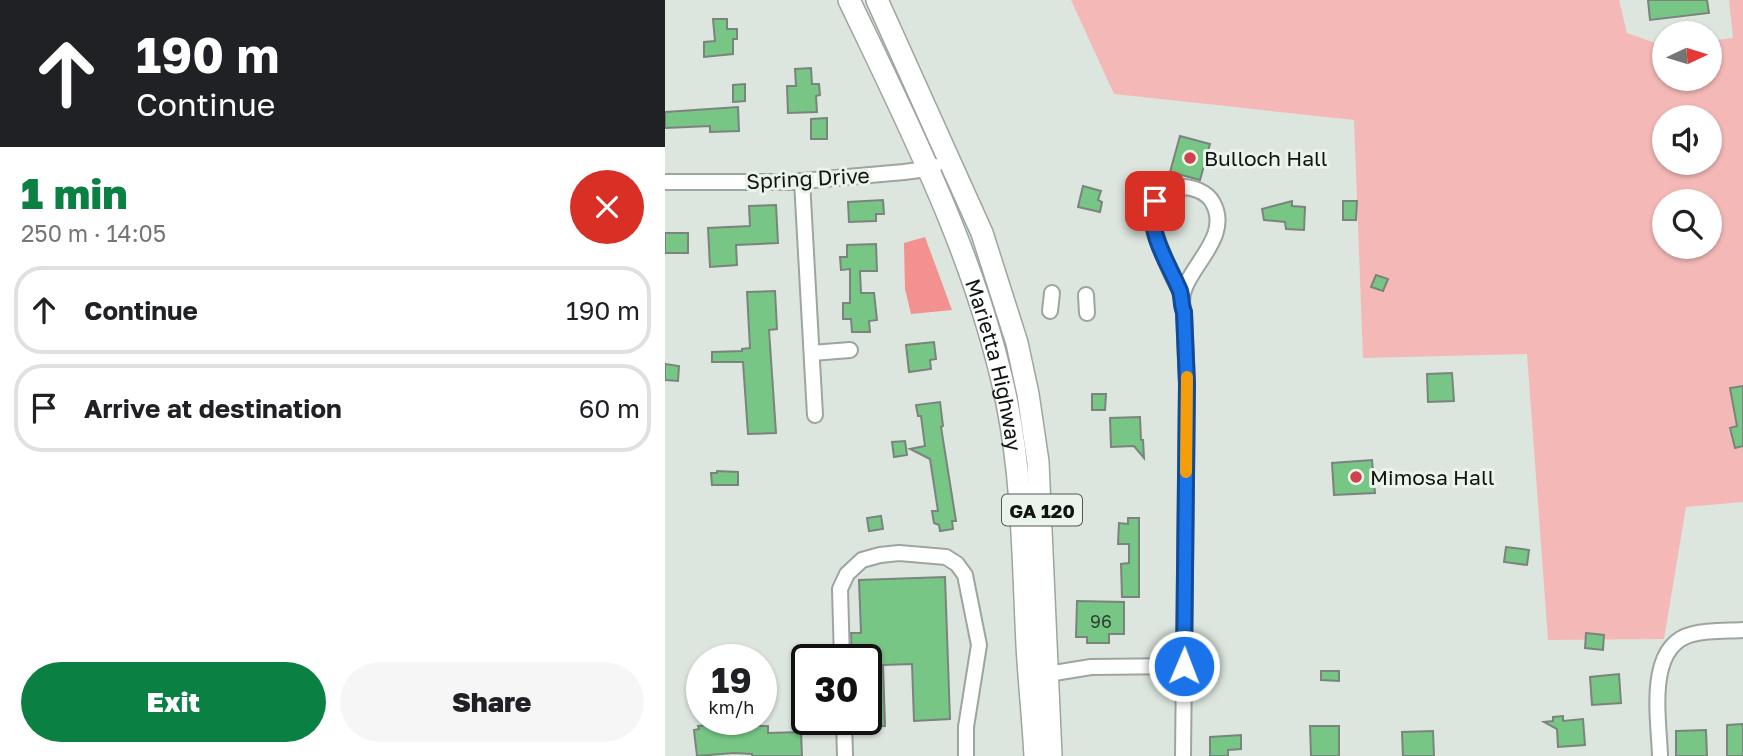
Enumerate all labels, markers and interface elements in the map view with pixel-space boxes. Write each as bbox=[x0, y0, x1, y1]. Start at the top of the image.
north arrow bbox=[1652, 21, 1722, 91]
map controls bbox=[1652, 21, 1722, 259]
text: 190 m bbox=[136, 25, 279, 84]
icon: ahead bbox=[21, 28, 112, 119]
text: Continue bbox=[136, 85, 275, 123]
button: sound bbox=[1652, 105, 1722, 175]
place label: Bulloch Hall bbox=[1204, 145, 1327, 171]
marker: Bulloch Hall bbox=[1182, 150, 1198, 166]
street label: Spring Drive bbox=[746, 162, 870, 194]
text: 1 min bbox=[21, 168, 128, 218]
button: close bbox=[570, 170, 644, 244]
pin bbox=[1125, 171, 1185, 231]
icon: arrive bbox=[1136, 182, 1174, 220]
button: search bbox=[1652, 189, 1722, 259]
text: 250 m · 14:05 bbox=[21, 219, 166, 247]
street label: Marietta Highway bbox=[960, 275, 1028, 453]
icon: ahead bbox=[25, 291, 63, 329]
text: Continue bbox=[84, 295, 198, 326]
text: 190 m bbox=[566, 295, 640, 326]
icon: arrive bbox=[25, 389, 63, 427]
text: Arrive at destination bbox=[84, 393, 342, 424]
text: 60 m bbox=[579, 393, 640, 424]
place label: Mimosa Hall bbox=[1370, 464, 1494, 490]
marker: Mimosa Hall bbox=[1348, 469, 1364, 485]
road number: GA 120 bbox=[1002, 495, 1082, 526]
house number: 96 bbox=[1090, 610, 1112, 632]
position arrow bbox=[1147, 629, 1221, 703]
speed limit sign: 30 bbox=[791, 644, 882, 735]
text: 19 bbox=[711, 659, 752, 701]
button: Exit bbox=[21, 662, 326, 742]
button: Share bbox=[340, 662, 644, 742]
text: km/h bbox=[709, 696, 754, 718]

